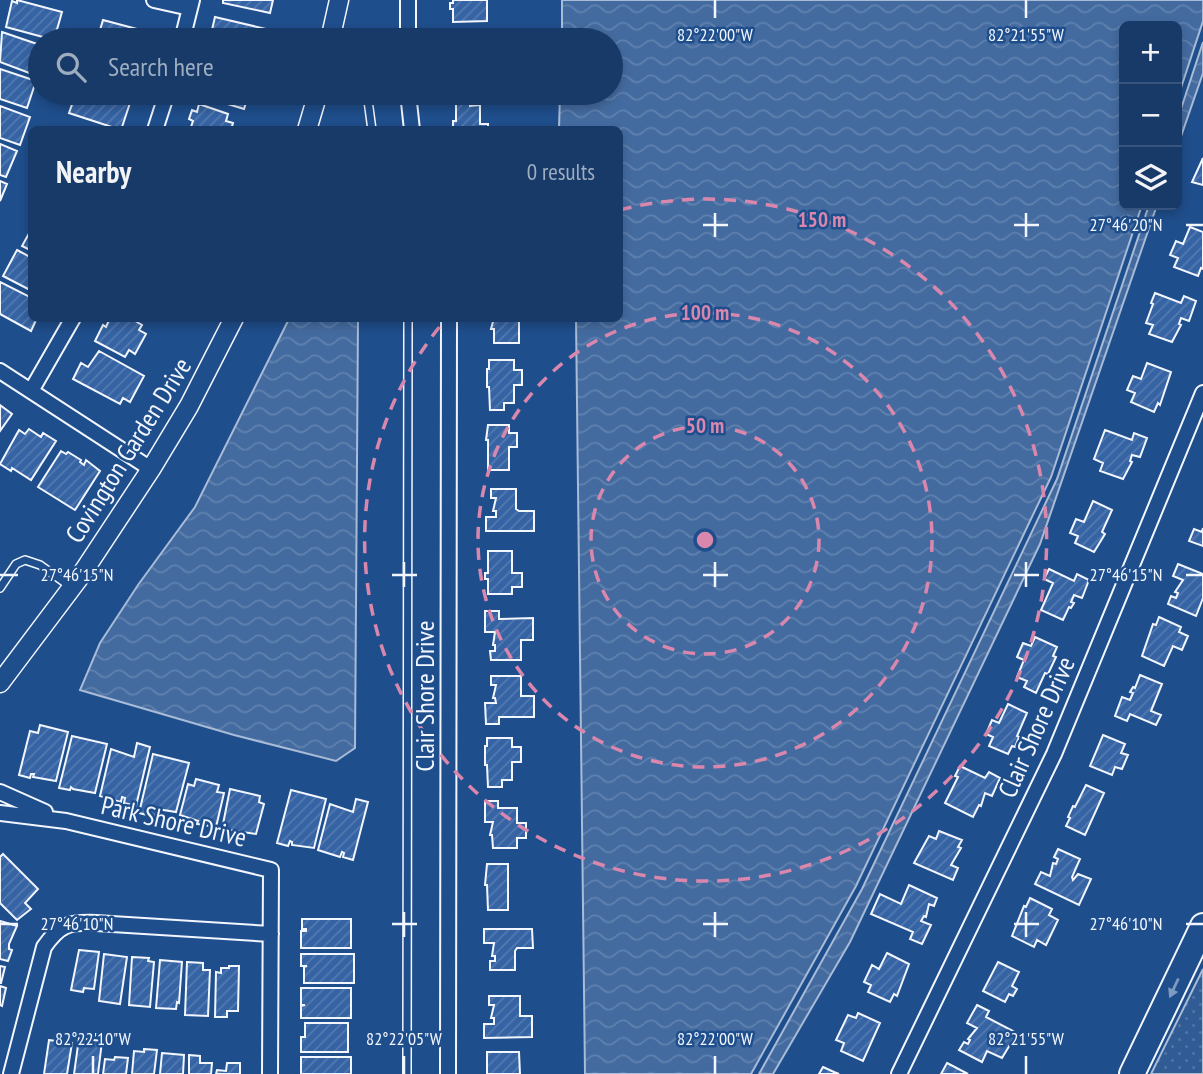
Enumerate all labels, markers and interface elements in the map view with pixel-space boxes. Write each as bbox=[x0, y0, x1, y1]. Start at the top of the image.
map controls bbox=[1119, 21, 1182, 210]
button: + bbox=[1119, 21, 1182, 84]
text: 82°22'00"W bbox=[677, 23, 753, 46]
text: 82°21'55"W bbox=[988, 23, 1064, 46]
search box bbox=[28, 28, 623, 105]
icon: search bbox=[52, 48, 90, 86]
text: Search here bbox=[108, 50, 214, 83]
button: − bbox=[1119, 84, 1182, 147]
button: layers bbox=[1119, 147, 1182, 210]
text: Nearby bbox=[56, 152, 131, 191]
text: 0 results bbox=[527, 157, 595, 186]
text: 150 m bbox=[798, 206, 846, 233]
text: 27°46'20"N bbox=[1090, 213, 1162, 236]
text: 100 m bbox=[681, 299, 729, 326]
street label: Covington Garden Drive bbox=[58, 351, 198, 549]
text: 50 m bbox=[686, 412, 724, 439]
centre of rings bbox=[693, 528, 717, 552]
text: 27°46'15"N bbox=[41, 563, 113, 586]
text: 27°46'15"N bbox=[1090, 563, 1162, 586]
street label: Clair Shore Drive bbox=[408, 620, 441, 772]
street label: Clair Shore Drive bbox=[990, 651, 1082, 803]
street label: Park Shore Drive bbox=[98, 788, 250, 854]
text: 27°46'10"N bbox=[41, 912, 113, 935]
text: 27°46'10"N bbox=[1090, 912, 1162, 935]
one-way arrow bbox=[1168, 978, 1179, 998]
text: 82°22'10"W bbox=[55, 1027, 131, 1050]
text: 82°22'05"W bbox=[366, 1027, 442, 1050]
text: 82°22'00"W bbox=[677, 1027, 753, 1050]
text: 82°21'55"W bbox=[988, 1027, 1064, 1050]

